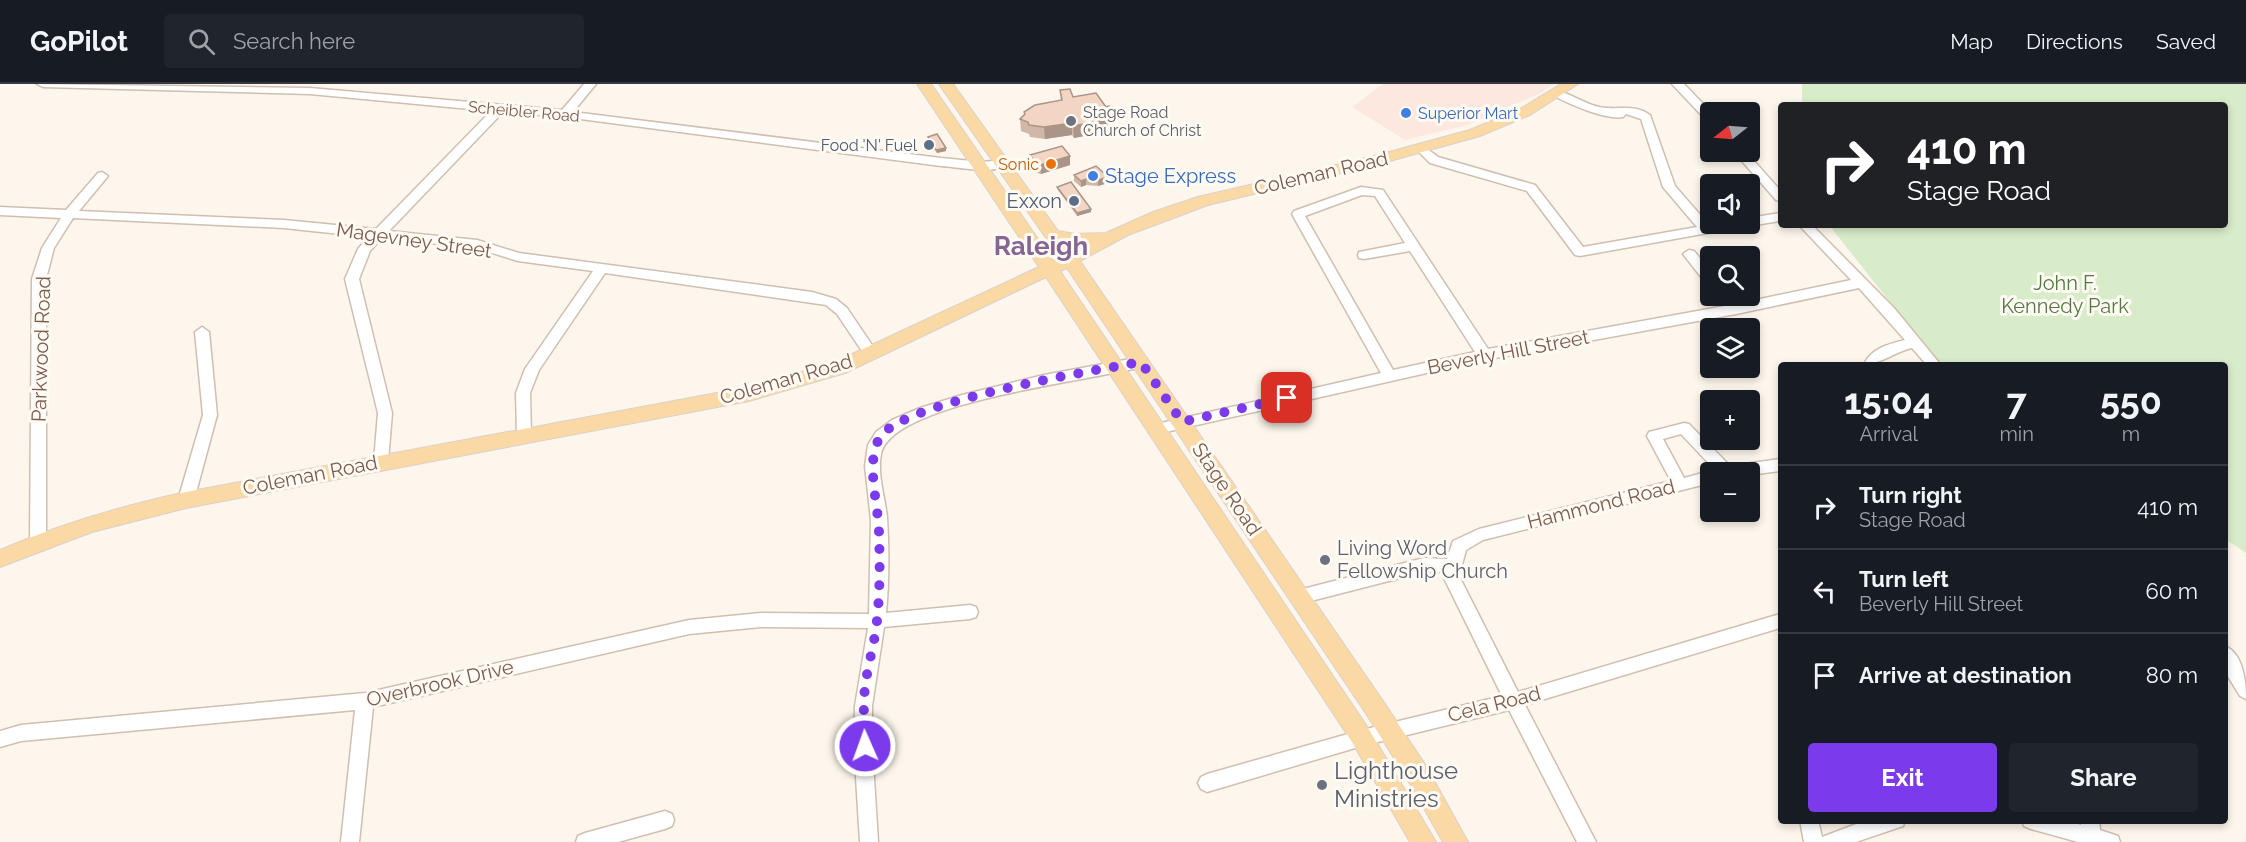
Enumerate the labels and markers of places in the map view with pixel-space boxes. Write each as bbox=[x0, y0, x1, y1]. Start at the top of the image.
place label: Stage Road Church of Christ bbox=[1083, 103, 1202, 140]
place label: Superior Mart bbox=[1418, 104, 1519, 123]
marker: Superior Mart bbox=[1399, 106, 1413, 120]
marker: Stage Road Church of Christ bbox=[1064, 114, 1078, 128]
place label: Food 'N' Fuel bbox=[821, 136, 918, 155]
marker: Food 'N' Fuel bbox=[922, 138, 936, 152]
place label: Sonic bbox=[998, 155, 1039, 174]
marker: Sonic bbox=[1044, 157, 1058, 171]
place label: Stage Express bbox=[1105, 164, 1236, 188]
marker: Stage Express bbox=[1086, 169, 1100, 183]
place label: Exxon bbox=[1007, 189, 1062, 213]
marker: Exxon bbox=[1067, 194, 1081, 208]
pin bbox=[1261, 372, 1312, 423]
place label: Living Word Fellowship Church bbox=[1337, 536, 1508, 583]
marker: Living Word Fellowship Church bbox=[1318, 553, 1332, 567]
place label: Lighthouse Ministries bbox=[1334, 756, 1458, 813]
marker: Lighthouse Ministries bbox=[1315, 778, 1329, 792]

